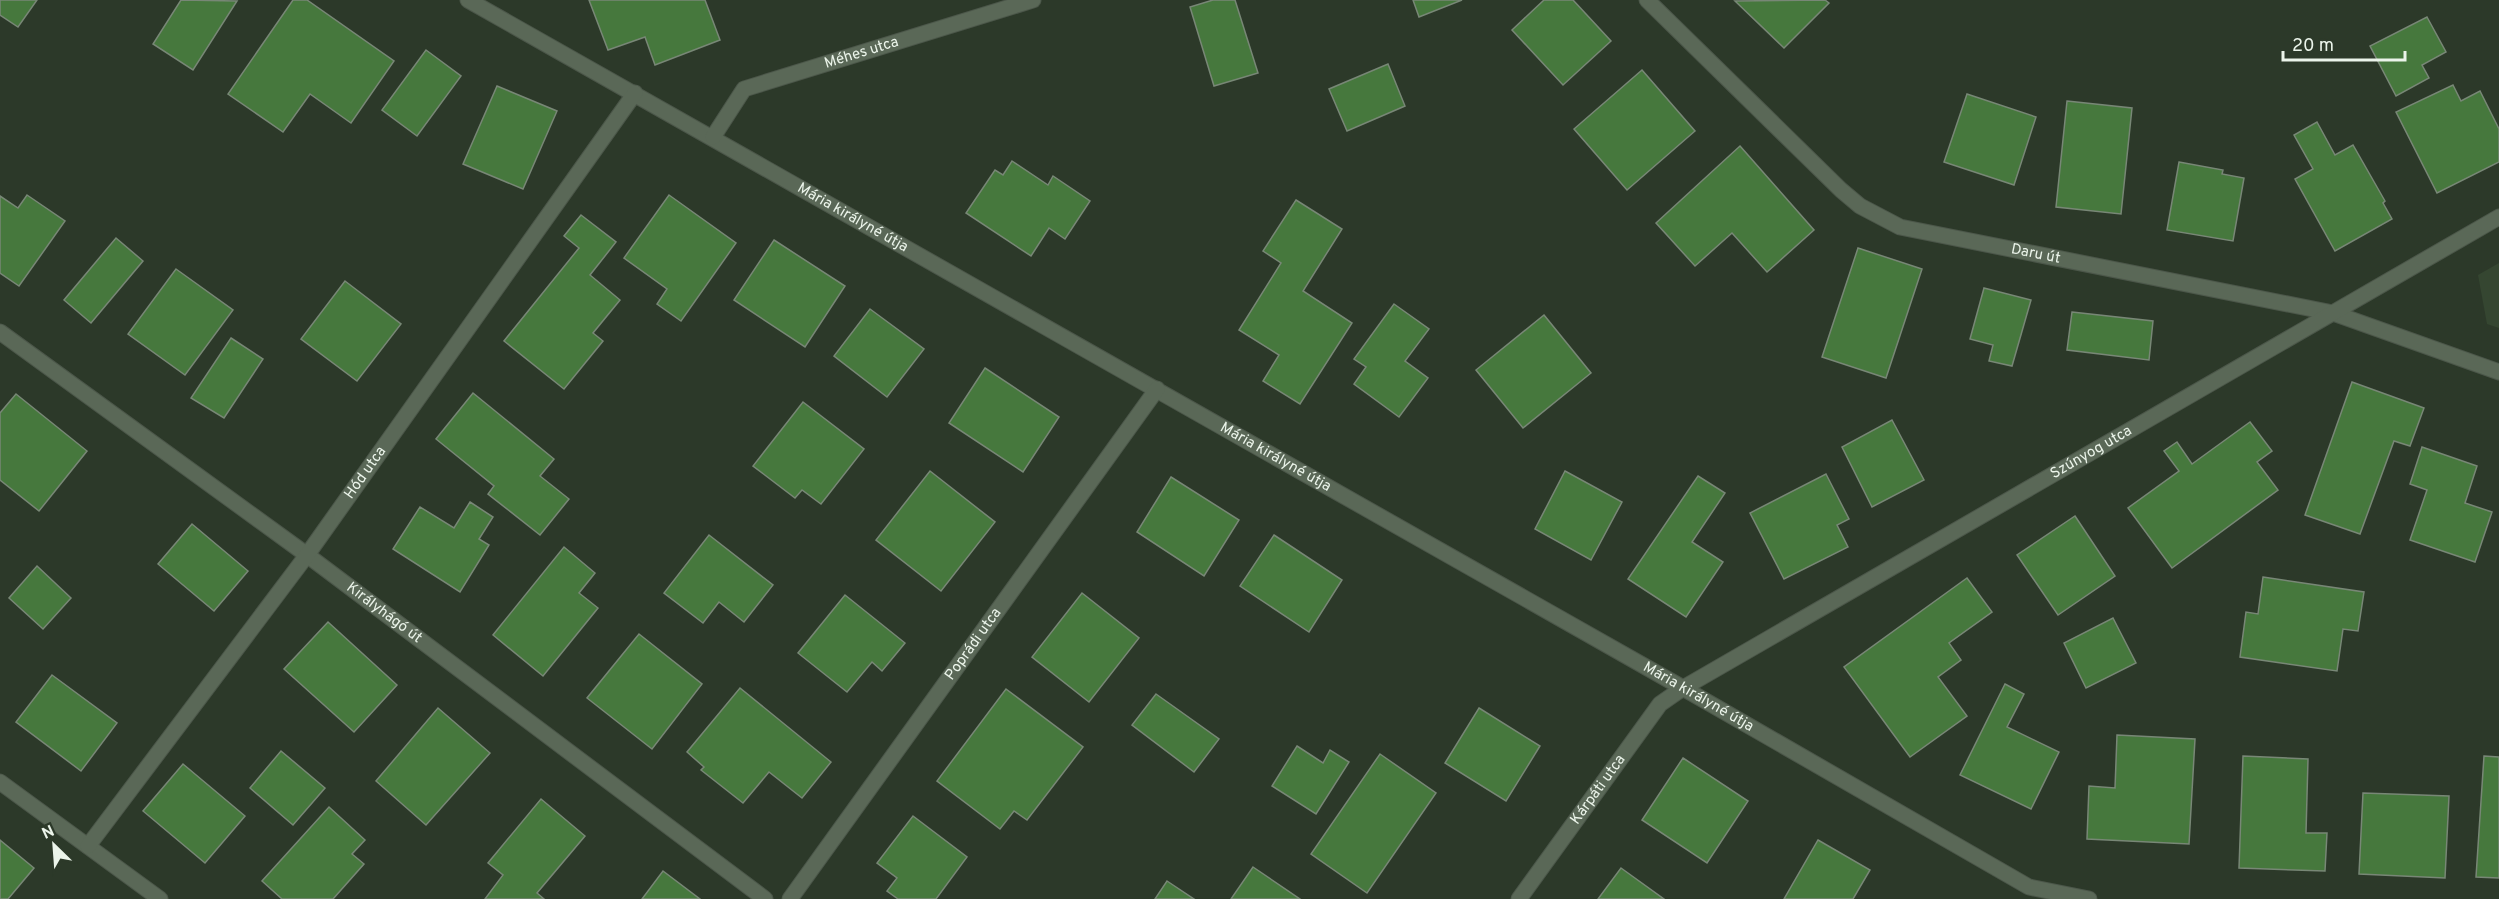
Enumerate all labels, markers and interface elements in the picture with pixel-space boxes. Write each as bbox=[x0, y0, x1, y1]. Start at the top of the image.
scale bar bbox=[2283, 24, 2404, 62]
street label: Méhes utca bbox=[822, 32, 901, 73]
text: 20 m bbox=[2292, 35, 2334, 58]
street label: Mária királyné útja bbox=[794, 179, 912, 257]
street label: Daru út bbox=[2009, 240, 2062, 268]
street label: Mária királyné útja bbox=[1217, 418, 1334, 496]
street label: Szúnyog utca bbox=[2047, 421, 2135, 483]
street label: Hód utca bbox=[340, 443, 390, 503]
street label: Királyhágó út bbox=[342, 578, 426, 648]
street label: Poprádi utca bbox=[941, 604, 1006, 684]
street label: Mária királyné útja bbox=[1640, 658, 1757, 736]
street label: Kárpáti utca bbox=[1566, 751, 1630, 828]
north arrow bbox=[24, 815, 84, 875]
text: N bbox=[39, 822, 58, 845]

